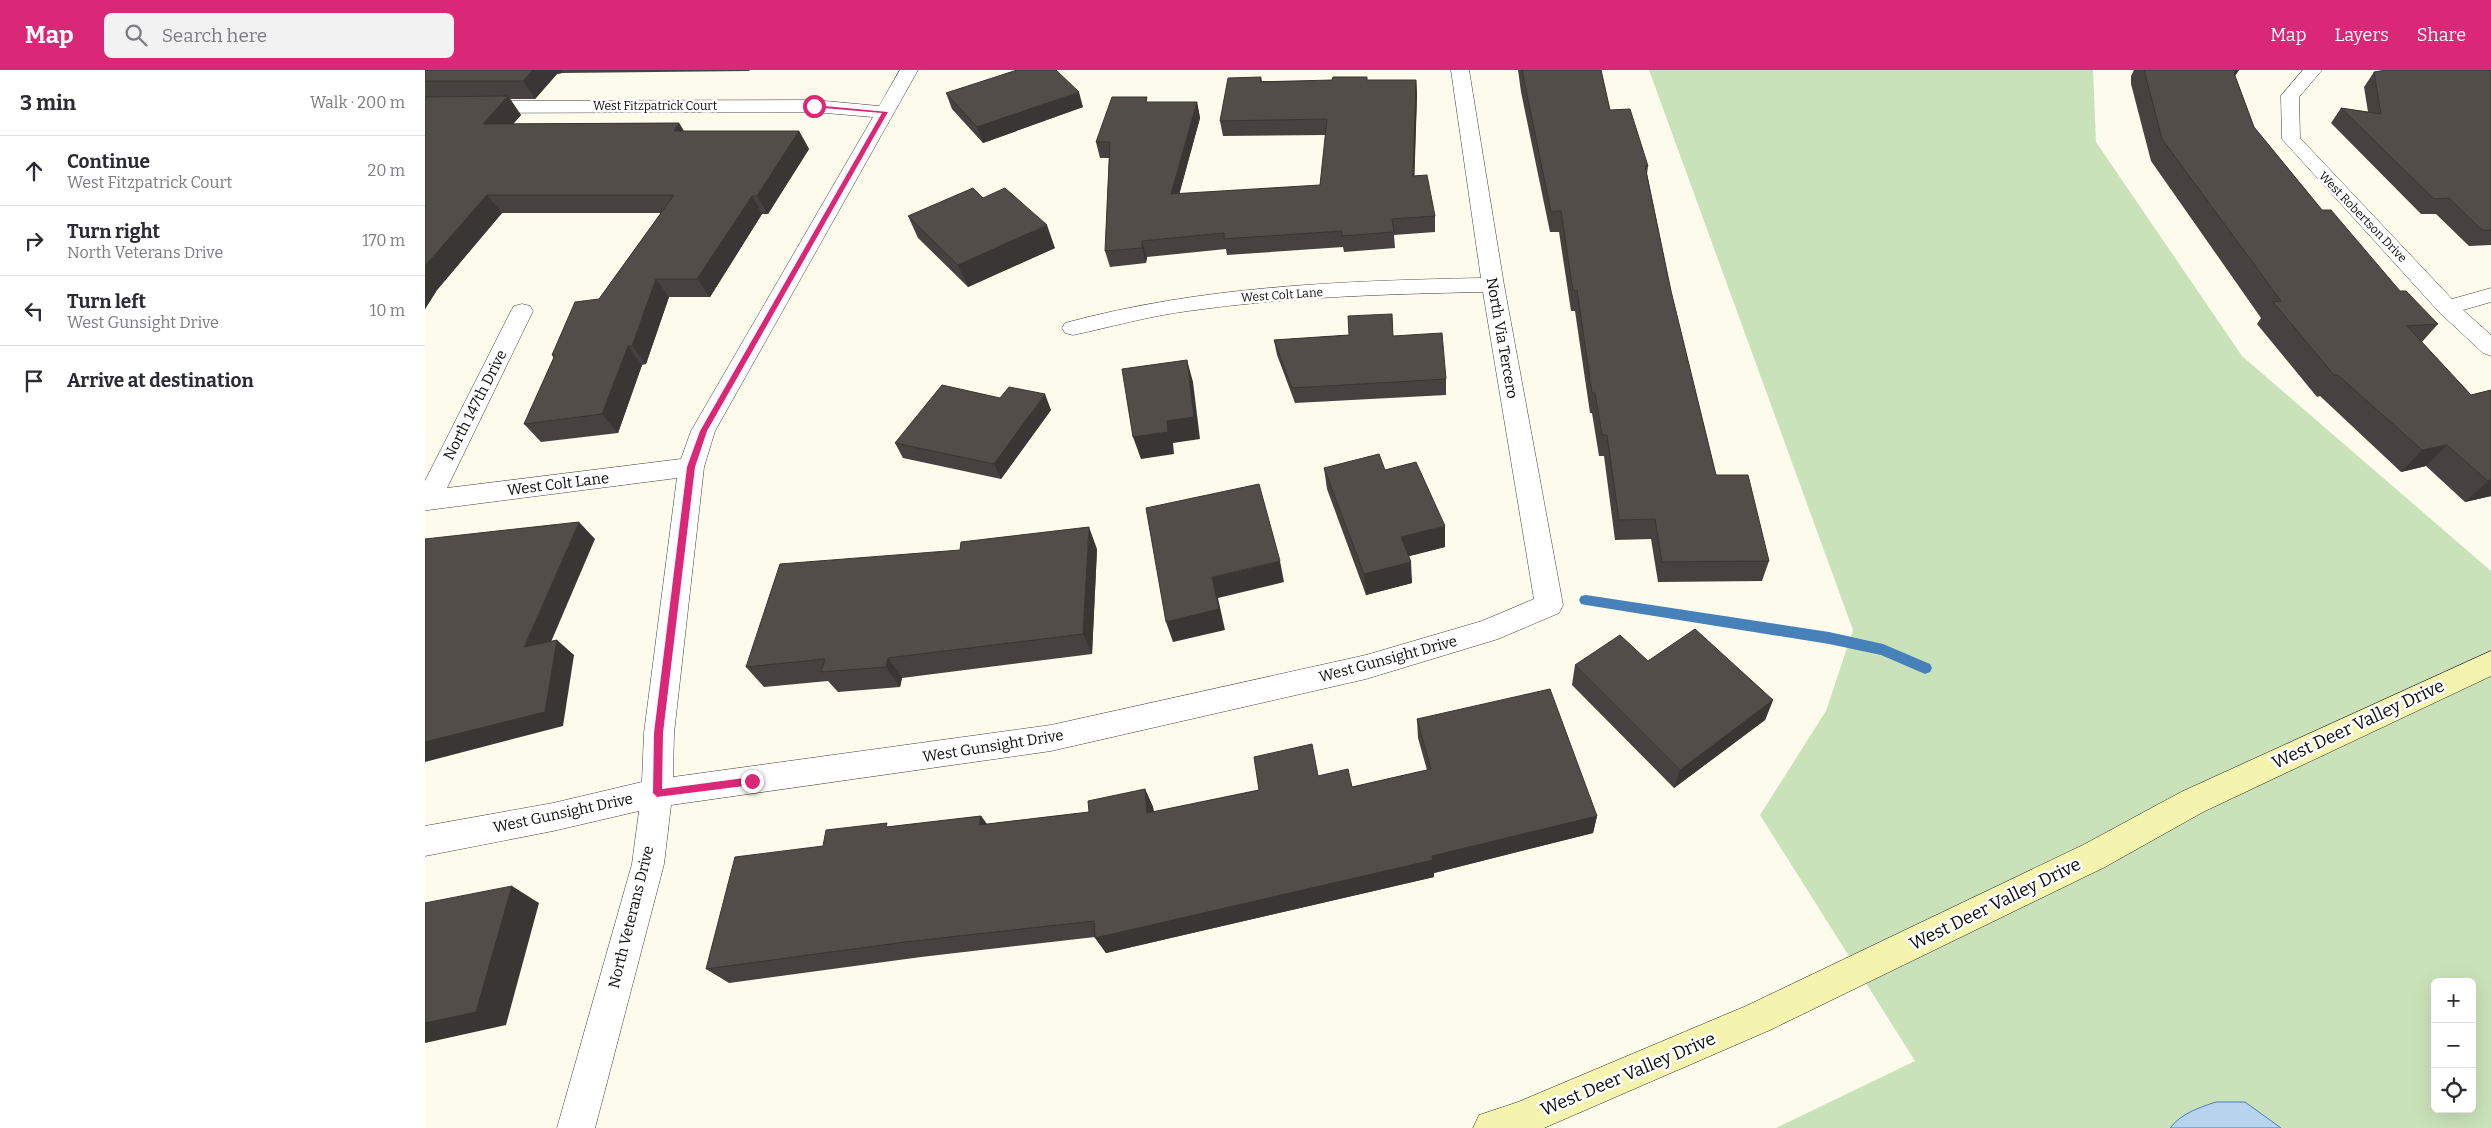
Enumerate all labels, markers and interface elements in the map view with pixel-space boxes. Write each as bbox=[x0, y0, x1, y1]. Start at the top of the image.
search box bbox=[104, 13, 454, 58]
text: Map bbox=[25, 21, 74, 49]
icon: search bbox=[122, 21, 150, 49]
text: Search here bbox=[162, 24, 267, 47]
text: Map bbox=[2270, 24, 2306, 46]
text: Layers bbox=[2334, 24, 2389, 46]
text: Share bbox=[2417, 24, 2466, 46]
text: 3 min bbox=[20, 90, 76, 116]
text: Walk · 200 m bbox=[310, 93, 405, 112]
route start bbox=[803, 95, 826, 118]
street label: West Fitzpatrick Court bbox=[593, 99, 718, 113]
text: Continue bbox=[67, 150, 150, 173]
icon: ahead bbox=[20, 157, 48, 185]
text: 20 m bbox=[368, 161, 405, 180]
street label: West Robertson Drive bbox=[2316, 169, 2410, 265]
text: West Fitzpatrick Court bbox=[67, 173, 232, 192]
text: Turn right bbox=[67, 220, 160, 243]
icon: right bbox=[20, 227, 48, 255]
text: 170 m bbox=[362, 231, 405, 250]
text: North Veterans Drive bbox=[67, 243, 223, 262]
street label: North Via Tercero bbox=[1482, 276, 1522, 400]
street label: West Colt Lane bbox=[1241, 285, 1323, 305]
text: Turn left bbox=[67, 290, 146, 313]
icon: left bbox=[20, 297, 48, 325]
text: 10 m bbox=[370, 301, 405, 320]
text: West Gunsight Drive bbox=[67, 313, 219, 332]
street label: North 147th Drive bbox=[439, 347, 511, 463]
icon: arrive bbox=[20, 367, 48, 395]
text: Arrive at destination bbox=[67, 369, 254, 392]
street label: West Colt Lane bbox=[506, 469, 610, 499]
street label: West Gunsight Drive bbox=[1317, 632, 1459, 686]
street label: West Deer Valley Drive bbox=[2268, 674, 2448, 774]
street label: West Gunsight Drive bbox=[921, 726, 1065, 766]
route end bbox=[741, 770, 764, 793]
street label: West Gunsight Drive bbox=[492, 789, 634, 837]
street label: North Veterans Drive bbox=[605, 844, 657, 990]
street label: West Deer Valley Drive bbox=[1906, 853, 2084, 955]
map controls bbox=[2431, 978, 2476, 1113]
button: + bbox=[2431, 978, 2476, 1023]
button: − bbox=[2431, 1023, 2476, 1068]
street label: West Deer Valley Drive bbox=[1537, 1027, 1719, 1121]
button: locate bbox=[2431, 1068, 2476, 1113]

